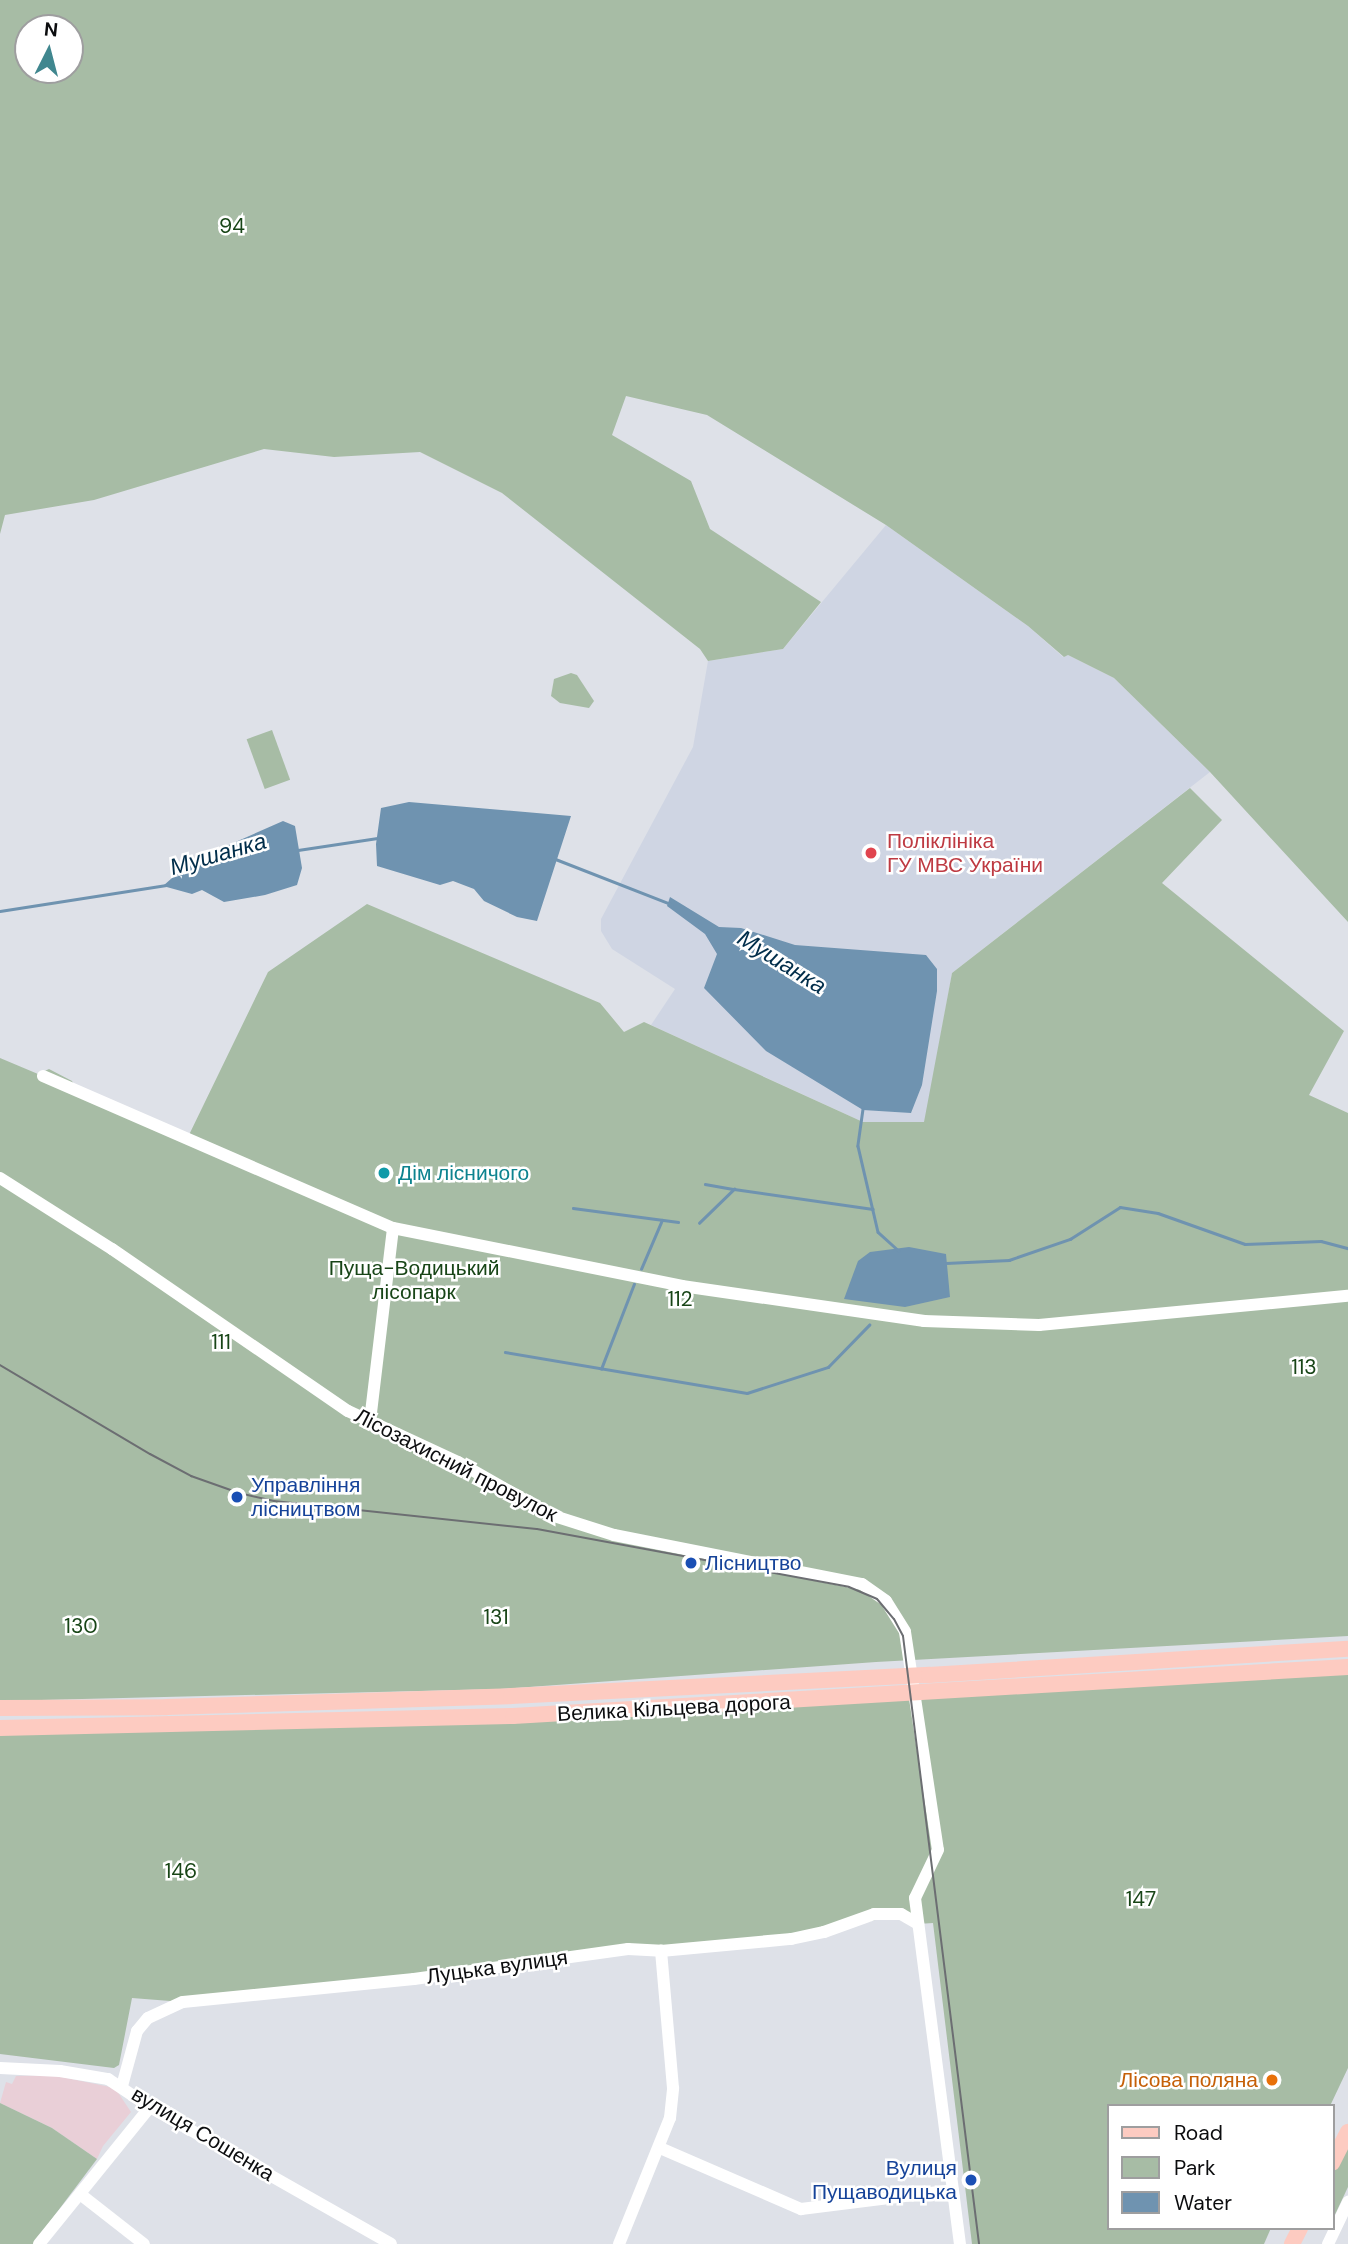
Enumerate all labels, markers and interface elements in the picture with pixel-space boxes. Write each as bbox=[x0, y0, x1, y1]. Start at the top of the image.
north arrow bbox=[14, 14, 84, 84]
text: N bbox=[43, 16, 59, 43]
park label: 94 bbox=[219, 213, 245, 239]
water label: Мушанка bbox=[167, 827, 269, 881]
place label: Поліклініка ГУ МВС України bbox=[887, 828, 1043, 878]
marker: Поліклініка ГУ МВС України bbox=[861, 843, 881, 863]
water label: Мушанка bbox=[733, 924, 831, 1000]
place label: Дім лісничого bbox=[398, 1160, 529, 1186]
marker: Дім лісничого bbox=[376, 1165, 392, 1181]
park label: Пуща-Водицький лісопарк bbox=[329, 1255, 499, 1305]
park label: 112 bbox=[667, 1286, 693, 1312]
park label: 111 bbox=[211, 1329, 231, 1355]
park label: 113 bbox=[1291, 1354, 1317, 1380]
street label: Лісозахисний провулок bbox=[350, 1403, 562, 1527]
place label: Управління лісництвом bbox=[251, 1472, 360, 1522]
marker: Управління лісництвом bbox=[229, 1489, 245, 1505]
place label: Лісництво bbox=[705, 1550, 802, 1576]
marker: Лісництво bbox=[683, 1555, 699, 1571]
park label: 131 bbox=[483, 1604, 509, 1630]
park label: 130 bbox=[64, 1613, 98, 1639]
street label: Велика Кільцева дорога bbox=[557, 1689, 791, 1727]
park label: 146 bbox=[165, 1858, 197, 1884]
park label: 147 bbox=[1126, 1886, 1156, 1912]
street label: Луцька вулиця bbox=[425, 1945, 569, 1989]
place label: Лісова поляна bbox=[1119, 2067, 1258, 2093]
marker: Лісова поляна bbox=[1264, 2072, 1280, 2088]
street label: вулиця Сошенка bbox=[127, 2081, 279, 2187]
legend bbox=[1106, 2104, 1334, 2230]
text: Road bbox=[1174, 2119, 1223, 2147]
text: Park bbox=[1174, 2154, 1215, 2182]
place label: Вулиця Пущаводицька bbox=[812, 2155, 957, 2205]
marker: Вулиця Пущаводицька bbox=[963, 2172, 979, 2188]
text: Water bbox=[1174, 2189, 1232, 2217]

